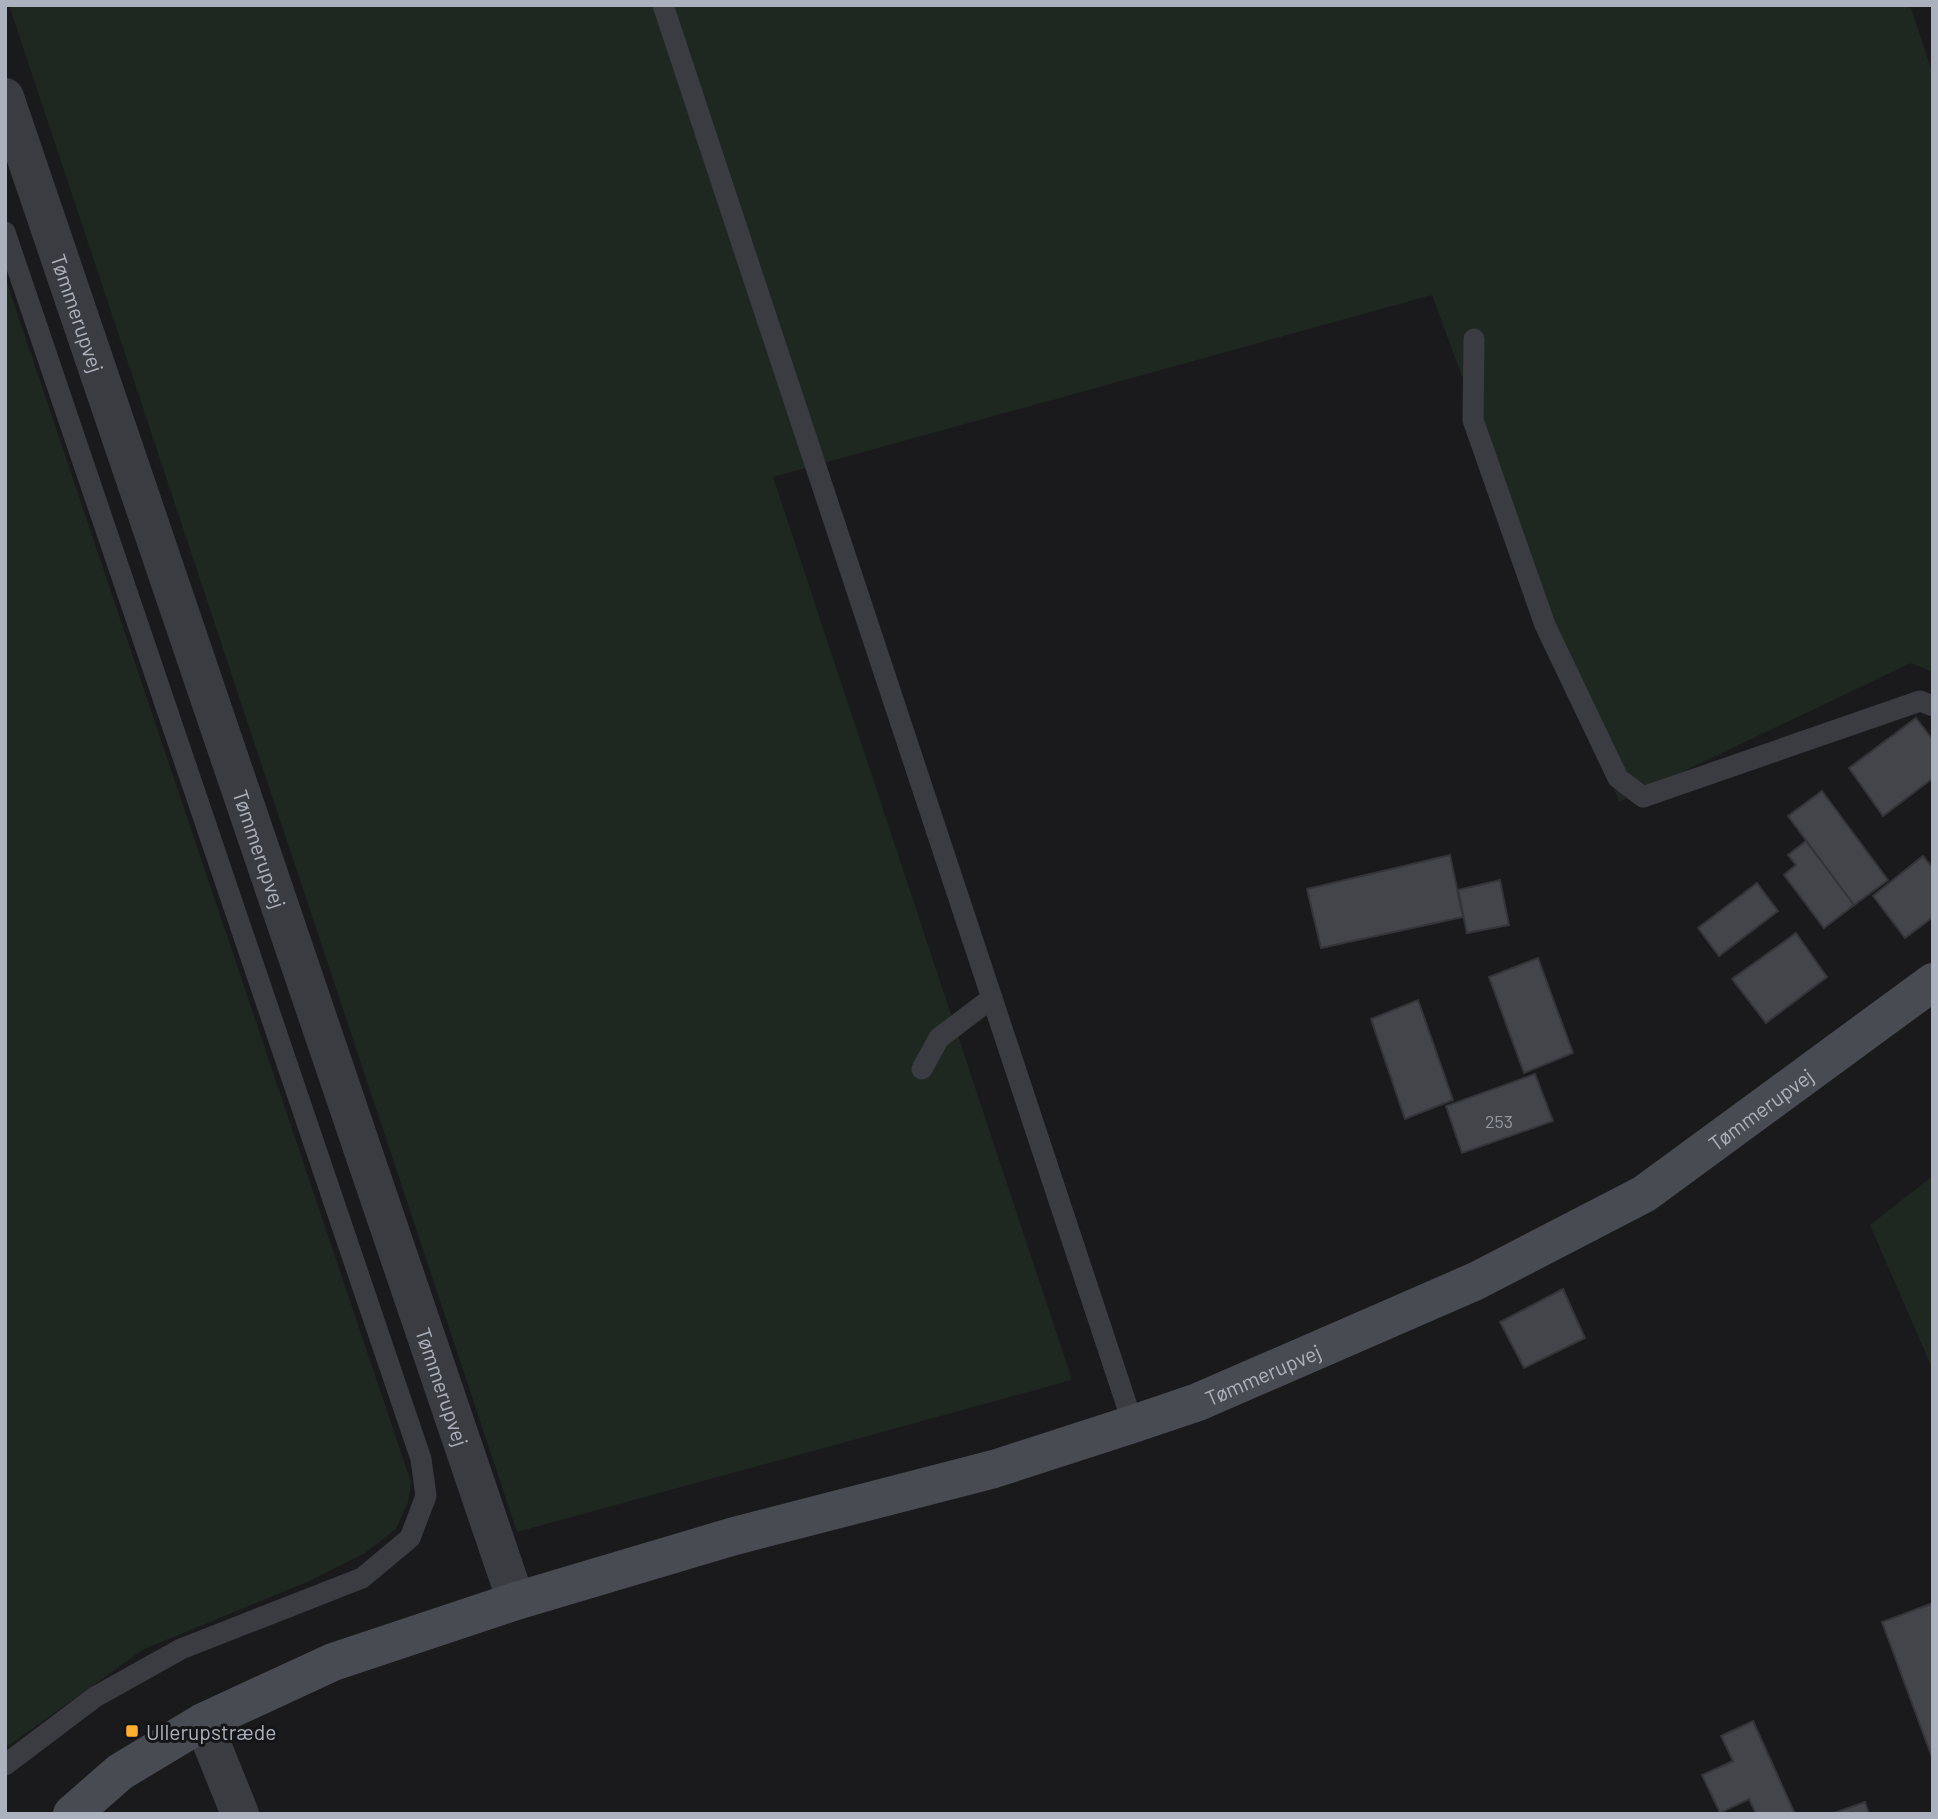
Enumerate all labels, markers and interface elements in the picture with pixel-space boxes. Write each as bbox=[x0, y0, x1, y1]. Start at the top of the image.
street label: Tømmerupvej bbox=[47, 250, 110, 375]
street label: Tømmerupvej bbox=[229, 786, 292, 911]
street label: Tømmerupvej bbox=[1703, 1062, 1818, 1155]
house number: 253 bbox=[1485, 1110, 1513, 1132]
street label: Tømmerupvej bbox=[411, 1324, 475, 1449]
street label: Tømmerupvej bbox=[1201, 1338, 1324, 1410]
place label: Ullerupstræde bbox=[146, 1719, 276, 1744]
marker: Ullerupstræde bbox=[124, 1723, 140, 1739]

